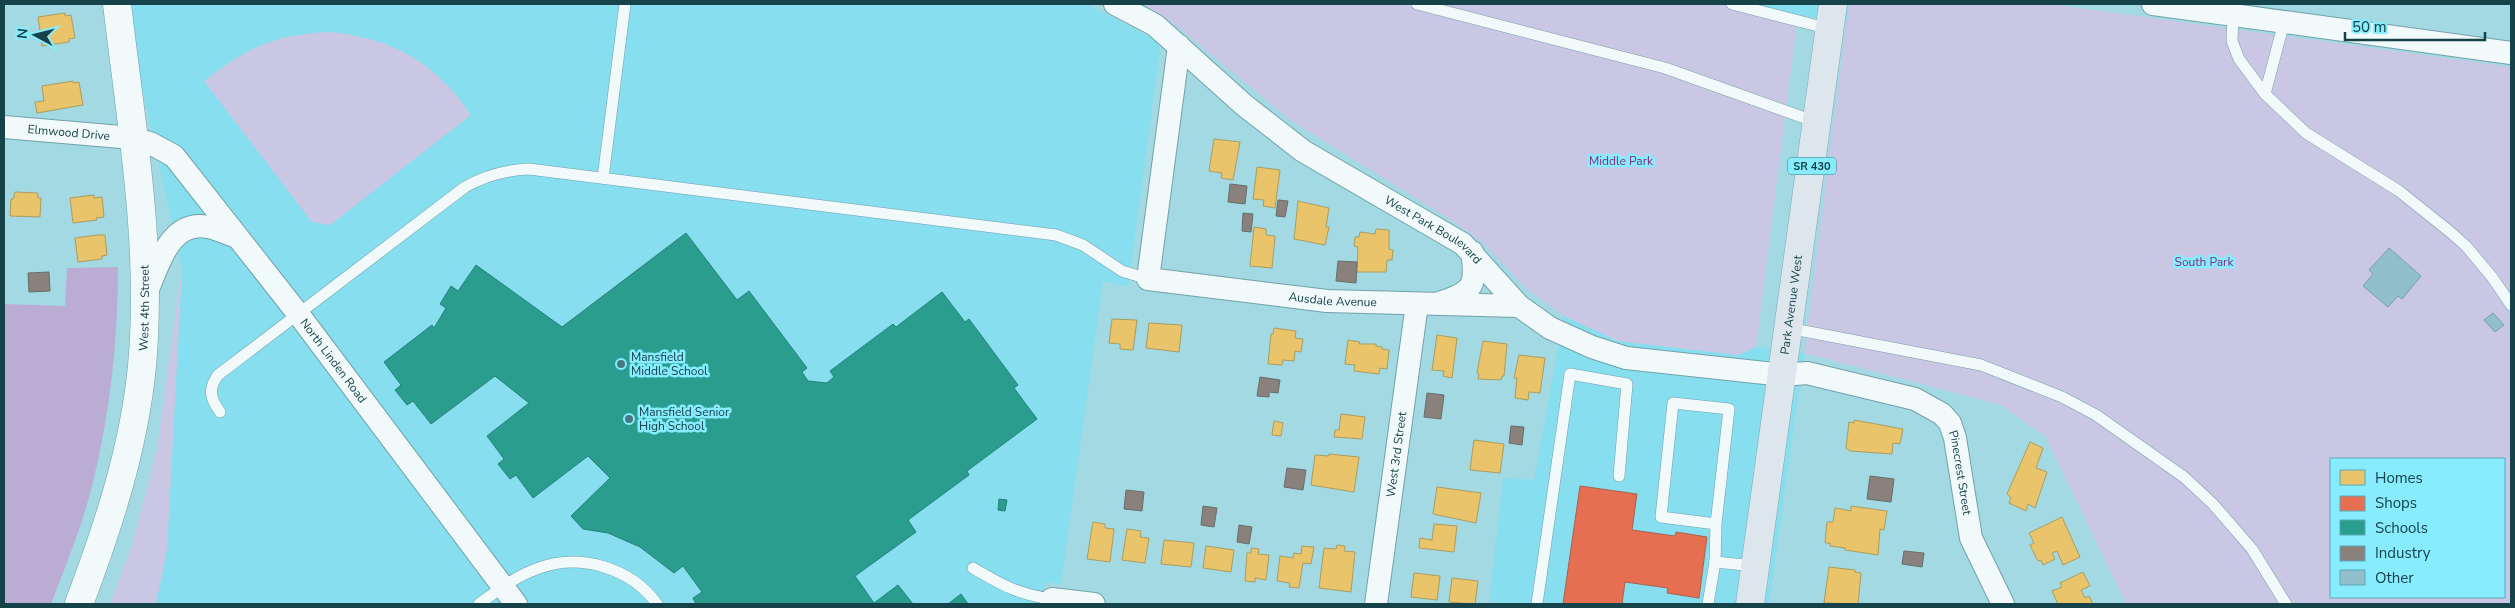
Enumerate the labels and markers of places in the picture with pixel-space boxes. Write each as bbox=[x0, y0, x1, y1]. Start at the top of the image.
place label: Mansfield Middle School bbox=[631, 349, 708, 379]
marker: Mansfield Middle School bbox=[615, 358, 627, 370]
place label: Mansfield Senior High School bbox=[639, 404, 730, 434]
marker: Mansfield Senior High School bbox=[623, 413, 635, 425]

